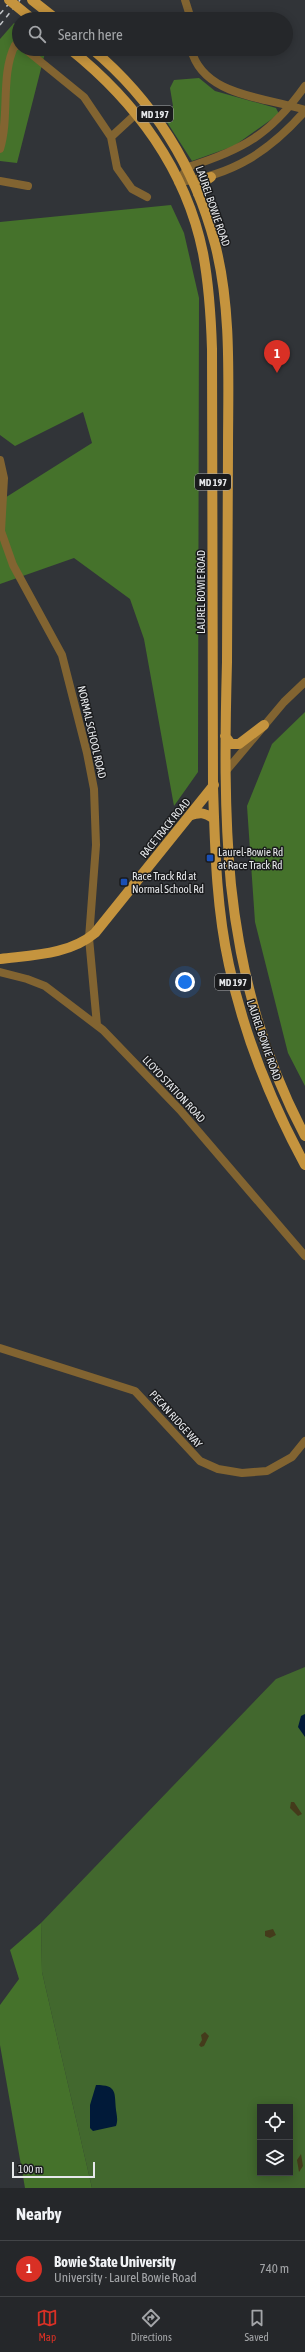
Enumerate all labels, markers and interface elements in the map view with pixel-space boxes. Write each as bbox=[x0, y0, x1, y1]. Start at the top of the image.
search box bbox=[12, 12, 293, 56]
icon: search bbox=[26, 23, 48, 45]
text: Search here bbox=[58, 26, 123, 43]
road number: MD 197 bbox=[137, 106, 173, 122]
street label: LAUREL BOWIE ROAD bbox=[194, 164, 232, 248]
pin: 1 bbox=[264, 340, 290, 373]
road number: MD 197 bbox=[195, 474, 231, 490]
street label: LAUREL BOWIE ROAD bbox=[195, 550, 207, 634]
street label: NORMAL SCHOOL ROAD bbox=[75, 684, 109, 780]
street label: RACE TRACK ROAD bbox=[137, 796, 193, 860]
place label: Laurel-Bowie Rd at Race Track Rd bbox=[218, 846, 283, 871]
marker: Laurel-Bowie Rd at Race Track Rd bbox=[205, 853, 215, 863]
place label: Race Track Rd at Normal School Rd bbox=[132, 870, 204, 895]
marker: Race Track Rd at Normal School Rd bbox=[119, 877, 129, 887]
your location bbox=[175, 972, 195, 992]
road number: MD 197 bbox=[215, 974, 251, 990]
street label: LAUREL BOWIE ROAD bbox=[245, 998, 283, 1082]
street label: LLOYD STATION ROAD bbox=[140, 1053, 208, 1125]
street label: PECAN RIDGE WAY bbox=[147, 1388, 205, 1450]
map controls bbox=[257, 2104, 293, 2176]
button: locate bbox=[257, 2104, 293, 2140]
button: layers bbox=[257, 2140, 293, 2176]
scale bar bbox=[12, 2160, 95, 2179]
text: 100 m bbox=[18, 2163, 43, 2175]
text: Nearby bbox=[16, 2204, 62, 2224]
text: Bowie State University bbox=[54, 2253, 176, 2270]
text: 1 bbox=[26, 2261, 32, 2276]
text: 740 m bbox=[260, 2261, 289, 2276]
text: University · Laurel Bowie Road bbox=[54, 2270, 197, 2285]
tab: Map bbox=[36, 2307, 58, 2343]
tab: Directions bbox=[131, 2307, 172, 2343]
tab: Saved bbox=[244, 2307, 269, 2343]

